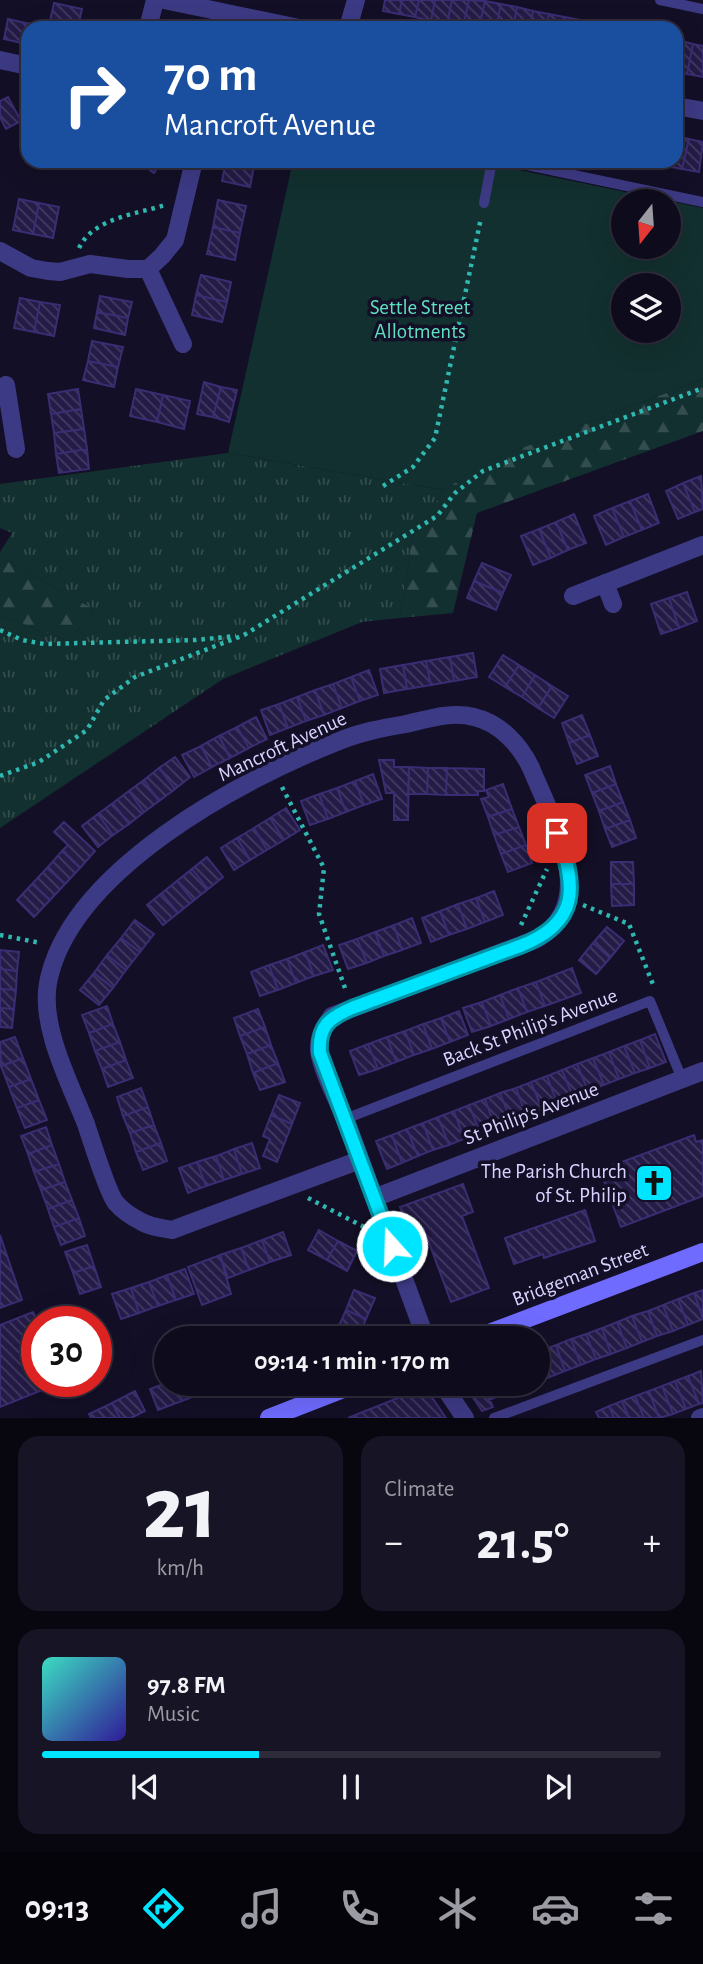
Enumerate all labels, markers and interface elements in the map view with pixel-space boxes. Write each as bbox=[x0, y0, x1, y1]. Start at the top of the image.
icon: right bbox=[49, 49, 140, 140]
text: 70 m bbox=[164, 51, 258, 100]
text: Mancroft Avenue bbox=[164, 109, 376, 141]
north arrow bbox=[611, 189, 681, 259]
map controls bbox=[611, 189, 681, 343]
button: layers bbox=[611, 273, 681, 343]
park label: Settle Street Allotments bbox=[370, 297, 470, 342]
street label: Mancroft Avenue bbox=[215, 708, 350, 785]
pin bbox=[527, 803, 587, 863]
icon: arrive bbox=[538, 814, 576, 852]
street label: Back St Philip's Avenue bbox=[440, 985, 620, 1070]
street label: St Philip's Avenue bbox=[461, 1078, 602, 1149]
place label: The Parish Church of St. Philip bbox=[481, 1161, 627, 1206]
church icon: The Parish Church of St. Philip bbox=[633, 1162, 675, 1204]
position arrow bbox=[355, 1209, 429, 1283]
street label: Bridgeman Street bbox=[509, 1239, 651, 1310]
speed limit sign: 30 bbox=[21, 1306, 112, 1397]
text: 09:14 · 1 min · 170 m bbox=[254, 1348, 450, 1374]
text: 21 bbox=[142, 1464, 218, 1555]
text: Climate bbox=[385, 1478, 454, 1501]
text: 21.5° bbox=[476, 1516, 569, 1568]
text: − bbox=[385, 1524, 403, 1562]
text: + bbox=[643, 1524, 661, 1562]
text: km/h bbox=[157, 1557, 204, 1580]
text: 97.8 FM bbox=[147, 1672, 226, 1698]
text: Music bbox=[147, 1703, 199, 1726]
icon: previous bbox=[126, 1768, 164, 1806]
icon: pause bbox=[332, 1768, 370, 1806]
icon: next bbox=[539, 1768, 577, 1806]
icon: directions bbox=[139, 1884, 188, 1933]
icon: music bbox=[237, 1884, 286, 1933]
icon: phone bbox=[335, 1884, 384, 1933]
icon: climate bbox=[433, 1884, 482, 1933]
icon: car bbox=[531, 1884, 580, 1933]
icon: filters bbox=[629, 1884, 678, 1933]
text: 09:13 bbox=[25, 1892, 89, 1924]

